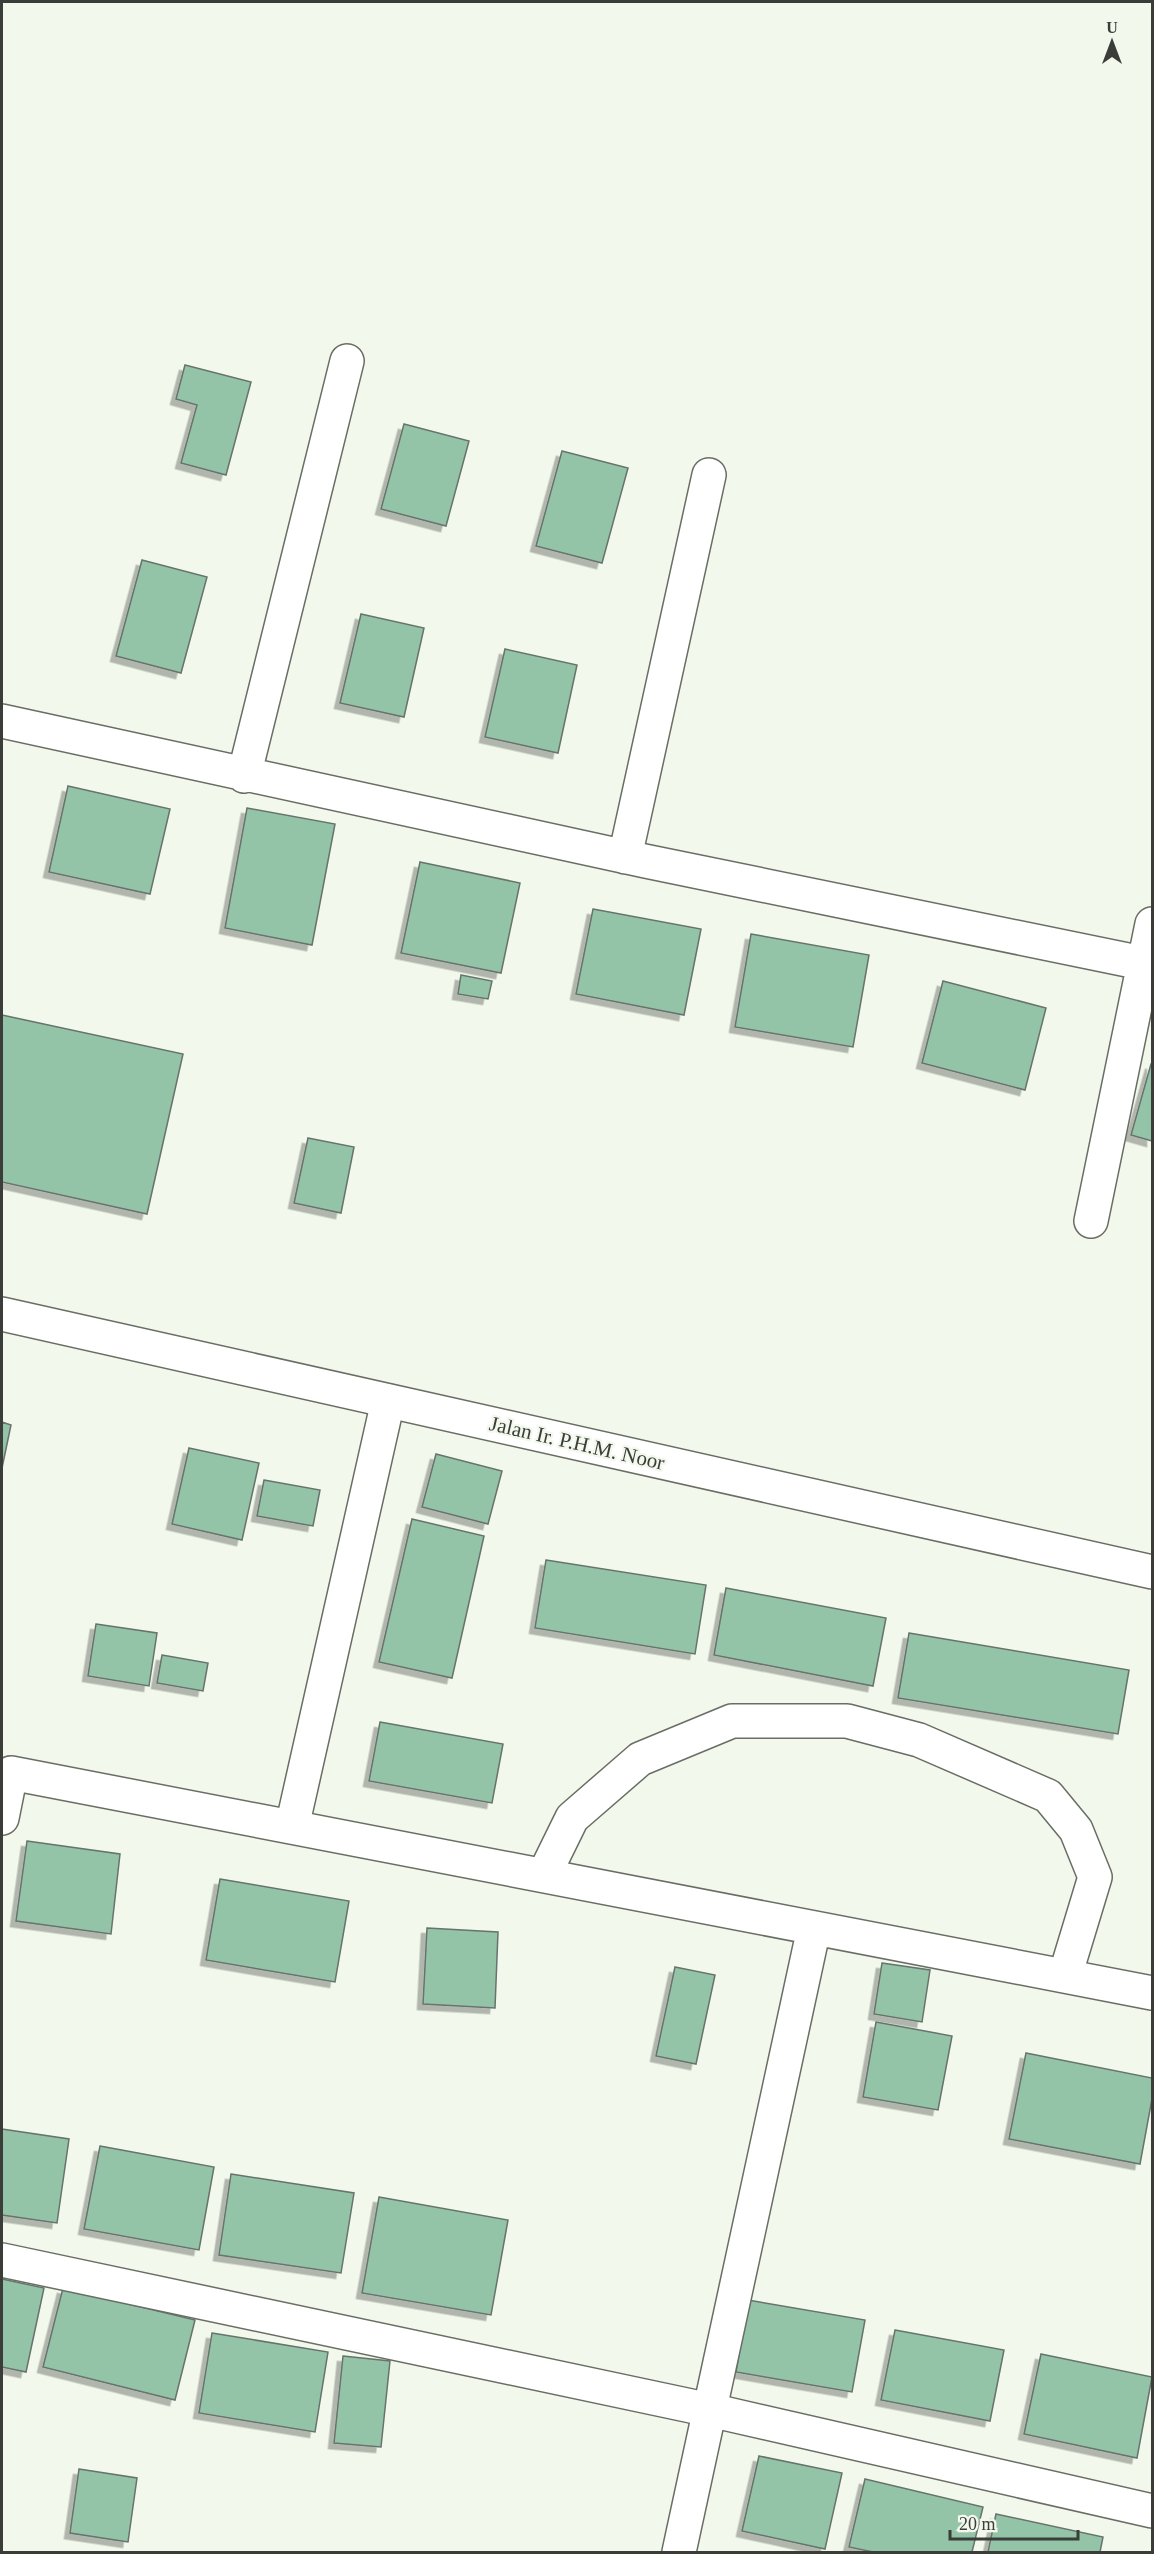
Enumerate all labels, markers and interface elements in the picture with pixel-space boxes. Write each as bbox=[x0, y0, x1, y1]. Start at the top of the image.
north arrow bbox=[1082, 12, 1142, 72]
text: U bbox=[1106, 19, 1118, 36]
street label: Jalan Ir. P.H.M. Noor bbox=[487, 1411, 667, 1475]
scale bar bbox=[950, 2503, 1078, 2541]
text: 20 m bbox=[959, 2514, 996, 2534]

